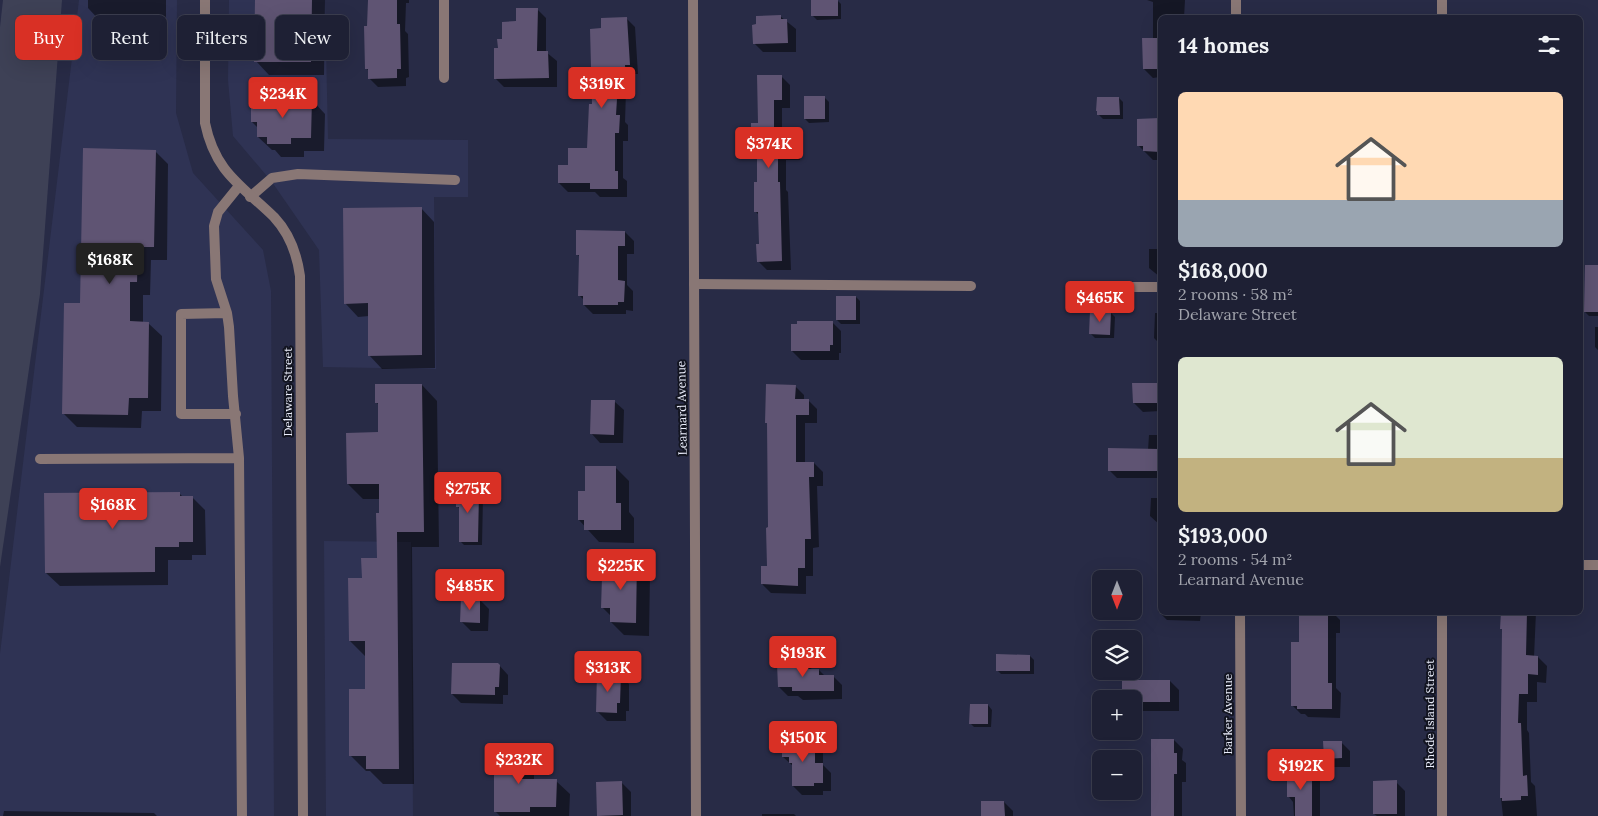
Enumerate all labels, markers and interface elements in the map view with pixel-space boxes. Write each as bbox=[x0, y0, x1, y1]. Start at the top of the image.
chip: Buy bbox=[15, 15, 82, 60]
chip: Rent bbox=[92, 15, 167, 60]
chip: Filters bbox=[177, 15, 265, 60]
chip: New bbox=[275, 15, 349, 60]
icon: filters bbox=[1535, 31, 1563, 59]
text: 14 homes bbox=[1178, 32, 1269, 59]
pin: $319K bbox=[567, 66, 637, 109]
text: $319K bbox=[579, 73, 625, 93]
pin: $234K bbox=[248, 76, 318, 119]
text: $234K bbox=[259, 83, 307, 103]
icon: home bbox=[1326, 124, 1416, 214]
pin: $374K bbox=[734, 126, 804, 169]
text: $374K bbox=[746, 133, 792, 153]
pin: $168K bbox=[75, 242, 145, 285]
text: $168K bbox=[87, 249, 133, 269]
text: $168,000 bbox=[1178, 257, 1268, 284]
pin: $465K bbox=[1065, 280, 1135, 323]
text: 2 rooms · 58 m² bbox=[1178, 284, 1293, 304]
text: $465K bbox=[1076, 287, 1124, 307]
text: Delaware Street bbox=[1178, 304, 1297, 324]
street label: Delaware Street bbox=[280, 347, 295, 437]
street label: Learnard Avenue bbox=[673, 360, 690, 455]
icon: home bbox=[1326, 389, 1416, 479]
pin: $275K bbox=[433, 472, 503, 514]
text: $275K bbox=[445, 478, 491, 498]
pin: $168K bbox=[78, 488, 148, 530]
text: $168K bbox=[90, 494, 136, 514]
text: $193,000 bbox=[1178, 522, 1268, 549]
pin: $225K bbox=[586, 548, 656, 591]
text: 2 rooms · 54 m² bbox=[1178, 549, 1293, 569]
text: $225K bbox=[598, 555, 644, 575]
pin: $485K bbox=[435, 568, 505, 611]
text: Learnard Avenue bbox=[1178, 569, 1304, 589]
north arrow bbox=[1092, 570, 1142, 620]
map controls bbox=[1092, 570, 1142, 800]
text: $485K bbox=[446, 575, 494, 595]
button: layers bbox=[1092, 630, 1142, 680]
pin: $193K bbox=[768, 636, 838, 678]
text: $193K bbox=[780, 642, 826, 662]
pin: $313K bbox=[573, 650, 643, 693]
text: $313K bbox=[585, 657, 631, 677]
street label: Rhode Island Street bbox=[1422, 659, 1437, 769]
street label: Barker Avenue bbox=[1220, 673, 1235, 754]
button: + bbox=[1092, 690, 1142, 740]
pin: $150K bbox=[768, 720, 838, 763]
text: $150K bbox=[780, 727, 826, 747]
pin: $232K bbox=[484, 742, 554, 785]
pin: $192K bbox=[1266, 748, 1336, 791]
text: $232K bbox=[496, 749, 542, 769]
button: − bbox=[1092, 750, 1142, 800]
text: $192K bbox=[1278, 755, 1324, 775]

